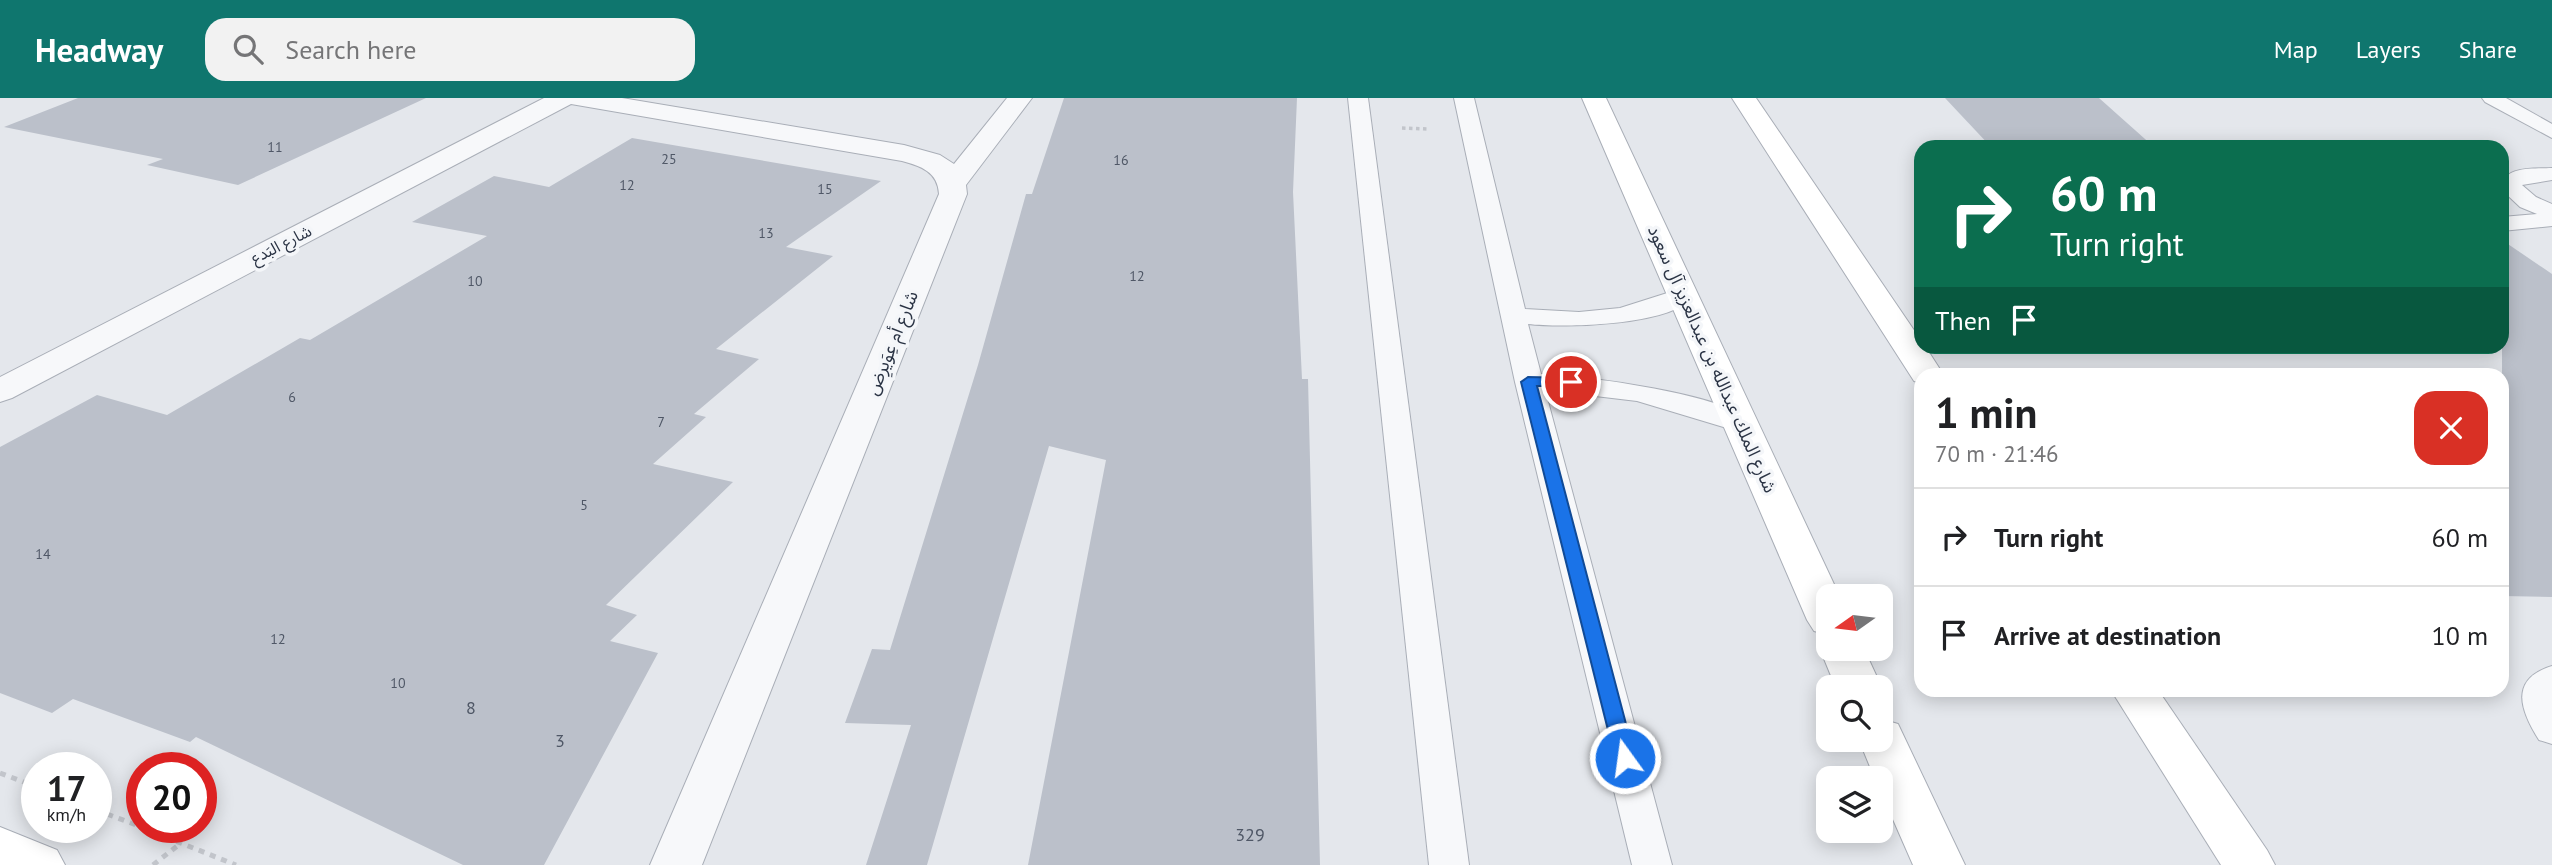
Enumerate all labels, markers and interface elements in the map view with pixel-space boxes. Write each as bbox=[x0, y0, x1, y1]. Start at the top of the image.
search box bbox=[205, 18, 695, 81]
text: Headway bbox=[35, 28, 163, 71]
icon: search bbox=[229, 30, 267, 68]
text: Search here bbox=[285, 33, 416, 66]
text: Map bbox=[2274, 34, 2318, 65]
text: Layers bbox=[2356, 34, 2421, 65]
text: Share bbox=[2459, 34, 2517, 65]
house number: 11 bbox=[267, 138, 283, 156]
house number: 25 bbox=[661, 150, 677, 168]
house number: 16 bbox=[1113, 151, 1129, 169]
text: 60 m bbox=[2050, 161, 2157, 225]
icon: right bbox=[1935, 168, 2026, 259]
house number: 12 bbox=[619, 176, 635, 194]
house number: 15 bbox=[817, 180, 833, 198]
street label: شارع البَدع bbox=[247, 220, 316, 270]
street label: شارع الملك عبدالله بن عبدالعزيز آل سعود bbox=[1640, 221, 1782, 497]
text: Turn right bbox=[2050, 223, 2184, 265]
house number: 13 bbox=[758, 224, 774, 242]
house number: 12 bbox=[1129, 267, 1145, 285]
house number: 10 bbox=[467, 272, 483, 290]
street label: شارع أم عِوَيرِض bbox=[860, 287, 926, 400]
icon: arrive bbox=[2005, 301, 2043, 339]
text: Then bbox=[1935, 304, 1991, 337]
pin bbox=[1541, 352, 1601, 412]
icon: arrive bbox=[1552, 363, 1590, 401]
text: 1 min bbox=[1935, 385, 2037, 440]
house number: 6 bbox=[288, 388, 296, 406]
button: close bbox=[2414, 391, 2488, 465]
house number: 7 bbox=[657, 413, 665, 431]
text: 70 m · 21:46 bbox=[1935, 439, 2059, 468]
house number: 5 bbox=[580, 496, 588, 514]
icon: right bbox=[1935, 518, 1973, 556]
text: Turn right bbox=[1994, 521, 2103, 554]
text: 60 m bbox=[2432, 521, 2488, 554]
house number: 14 bbox=[35, 545, 51, 563]
north arrow bbox=[1816, 584, 1894, 662]
map controls bbox=[1816, 584, 1893, 843]
icon: arrive bbox=[1935, 616, 1973, 654]
text: Arrive at destination bbox=[1994, 619, 2221, 652]
text: 10 m bbox=[2432, 619, 2488, 652]
house number: 12 bbox=[270, 630, 286, 648]
house number: 10 bbox=[390, 674, 406, 692]
button: search bbox=[1816, 675, 1893, 752]
house number: 8 bbox=[466, 696, 476, 719]
position arrow bbox=[1588, 721, 1662, 795]
house number: 3 bbox=[555, 729, 565, 752]
speed limit sign: 20 bbox=[126, 752, 217, 843]
text: 17 bbox=[47, 765, 86, 811]
button: layers bbox=[1816, 766, 1893, 843]
text: km/h bbox=[47, 803, 86, 826]
house number: 329 bbox=[1235, 823, 1265, 846]

